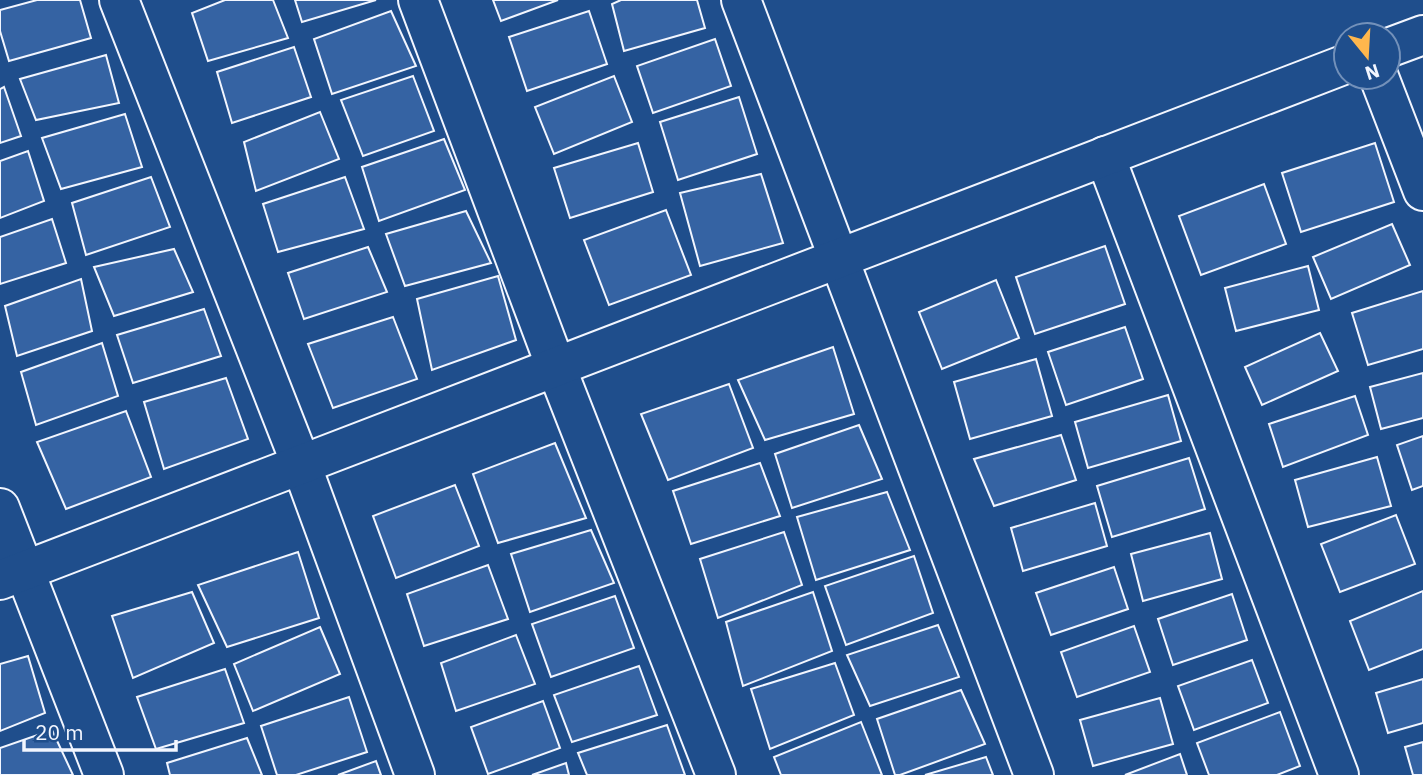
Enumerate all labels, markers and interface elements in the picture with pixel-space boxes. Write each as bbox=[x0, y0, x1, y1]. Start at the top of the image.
north arrow bbox=[1332, 21, 1402, 91]
text: N bbox=[1362, 59, 1383, 86]
scale bar bbox=[24, 708, 177, 752]
text: 20 m bbox=[35, 718, 84, 746]

